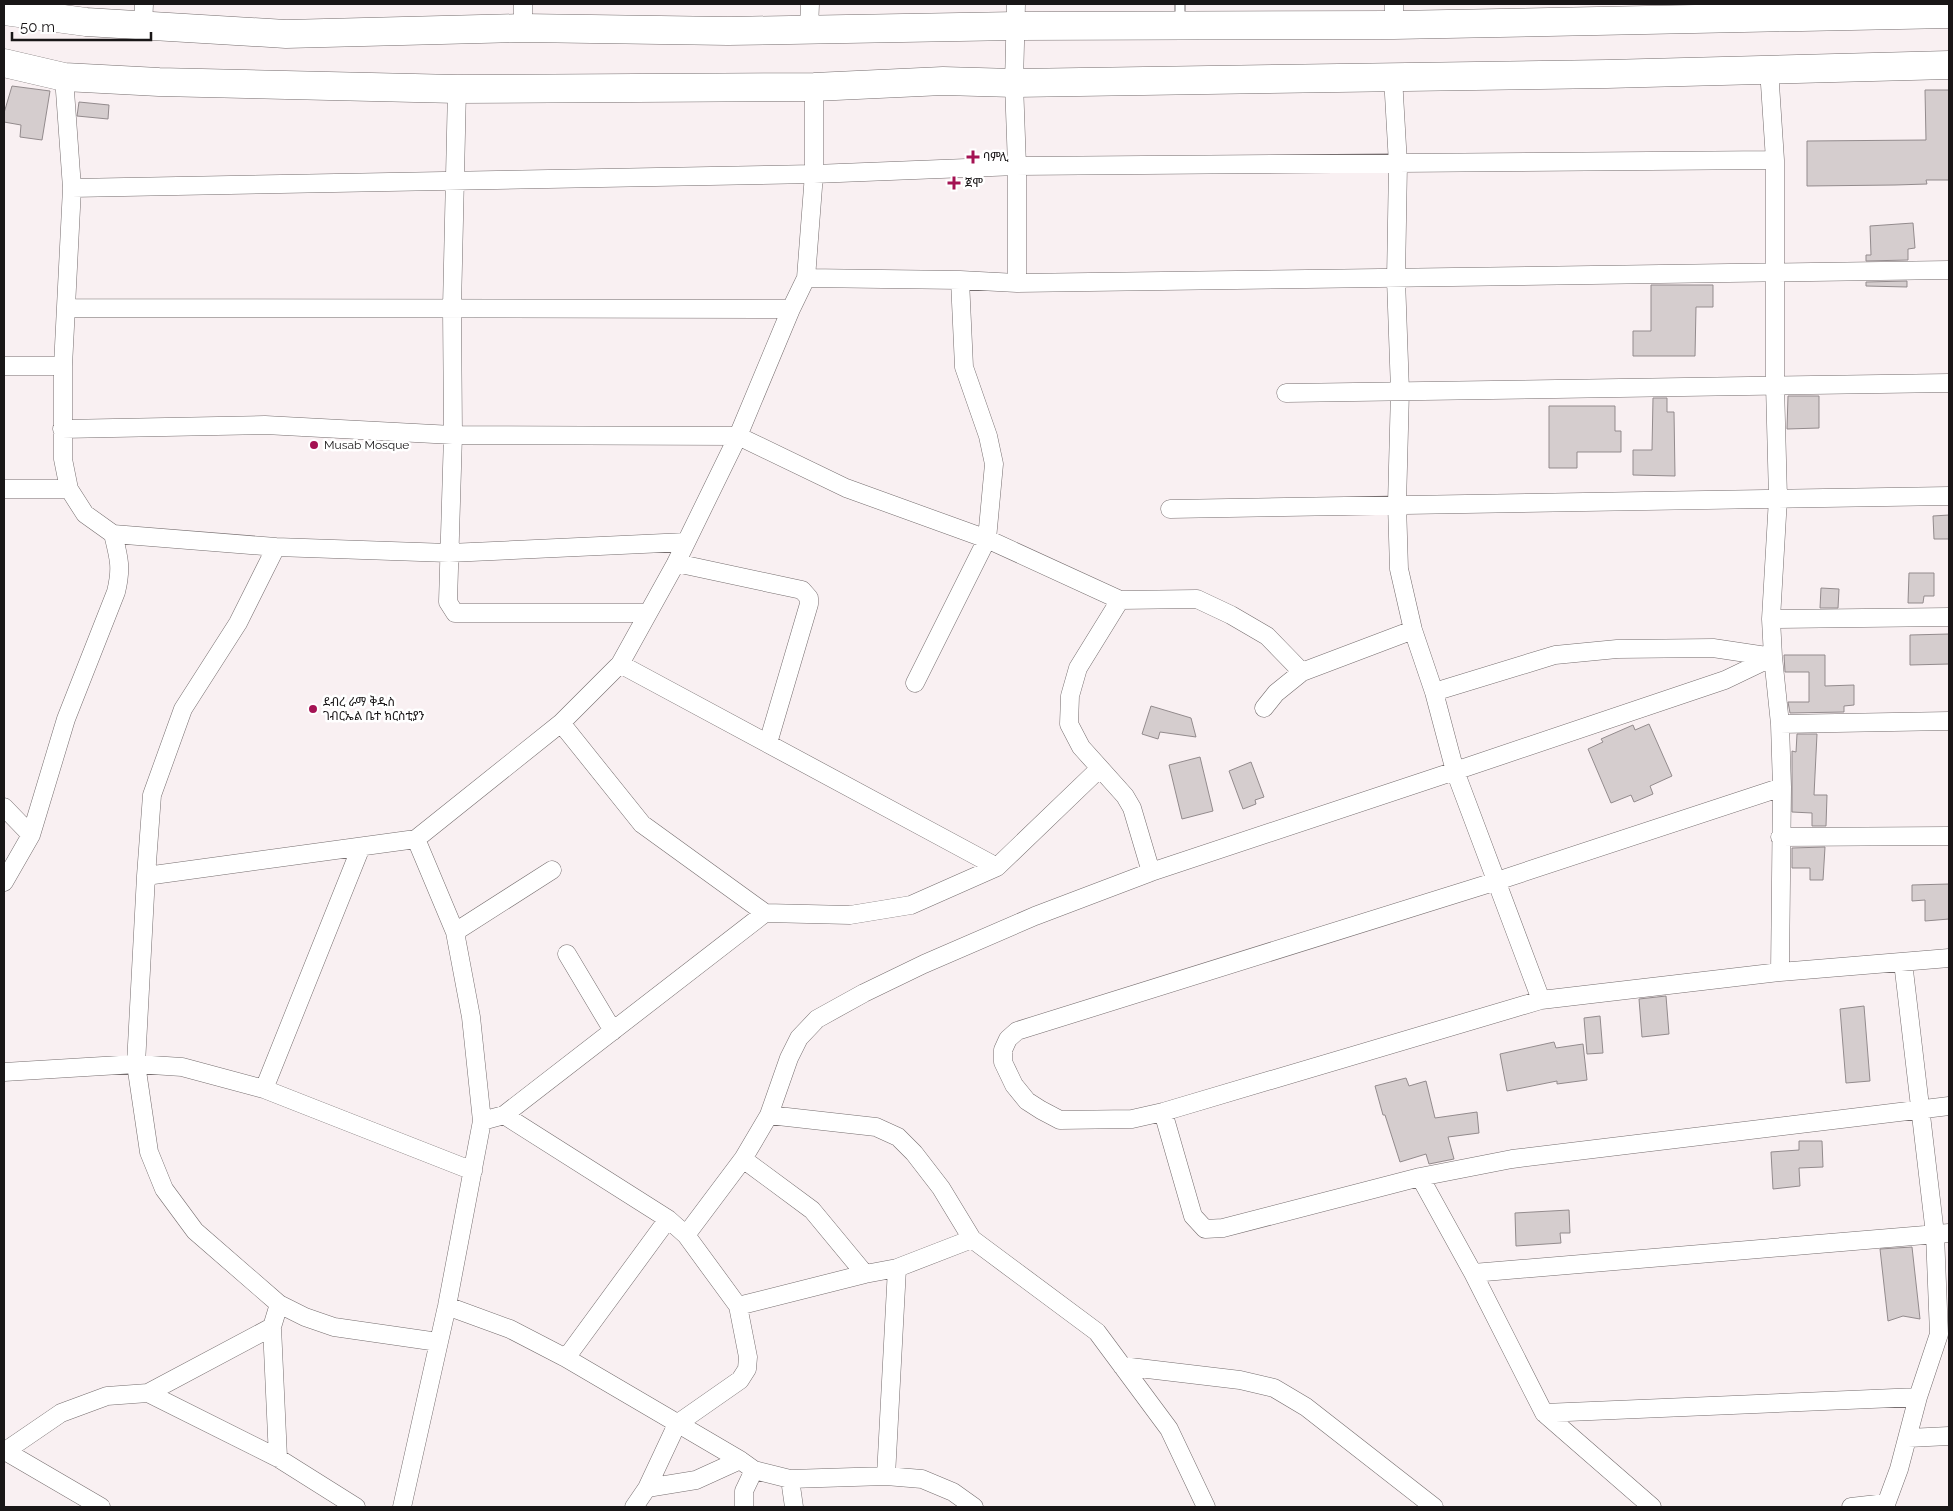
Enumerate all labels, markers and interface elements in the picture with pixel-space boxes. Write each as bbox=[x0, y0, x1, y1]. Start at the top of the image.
scale bar bbox=[12, 10, 151, 42]
text: 50 m bbox=[20, 18, 55, 36]
place label: ባምሊ bbox=[983, 150, 1009, 164]
marker: ባምሊ bbox=[967, 151, 979, 163]
marker: ጀሞ bbox=[947, 176, 961, 190]
place label: ጀሞ bbox=[965, 176, 983, 190]
place label: Musab Mosque bbox=[324, 438, 409, 452]
marker: Musab Mosque bbox=[308, 439, 320, 451]
place label: ደብረ ራማ ቅዱስ ገብርኤል ቤተ ክርስቲያን bbox=[323, 695, 425, 723]
marker: ደብረ ራማ ቅዱስ ገብርኤል ቤተ ክርስቲያን bbox=[307, 703, 319, 715]

